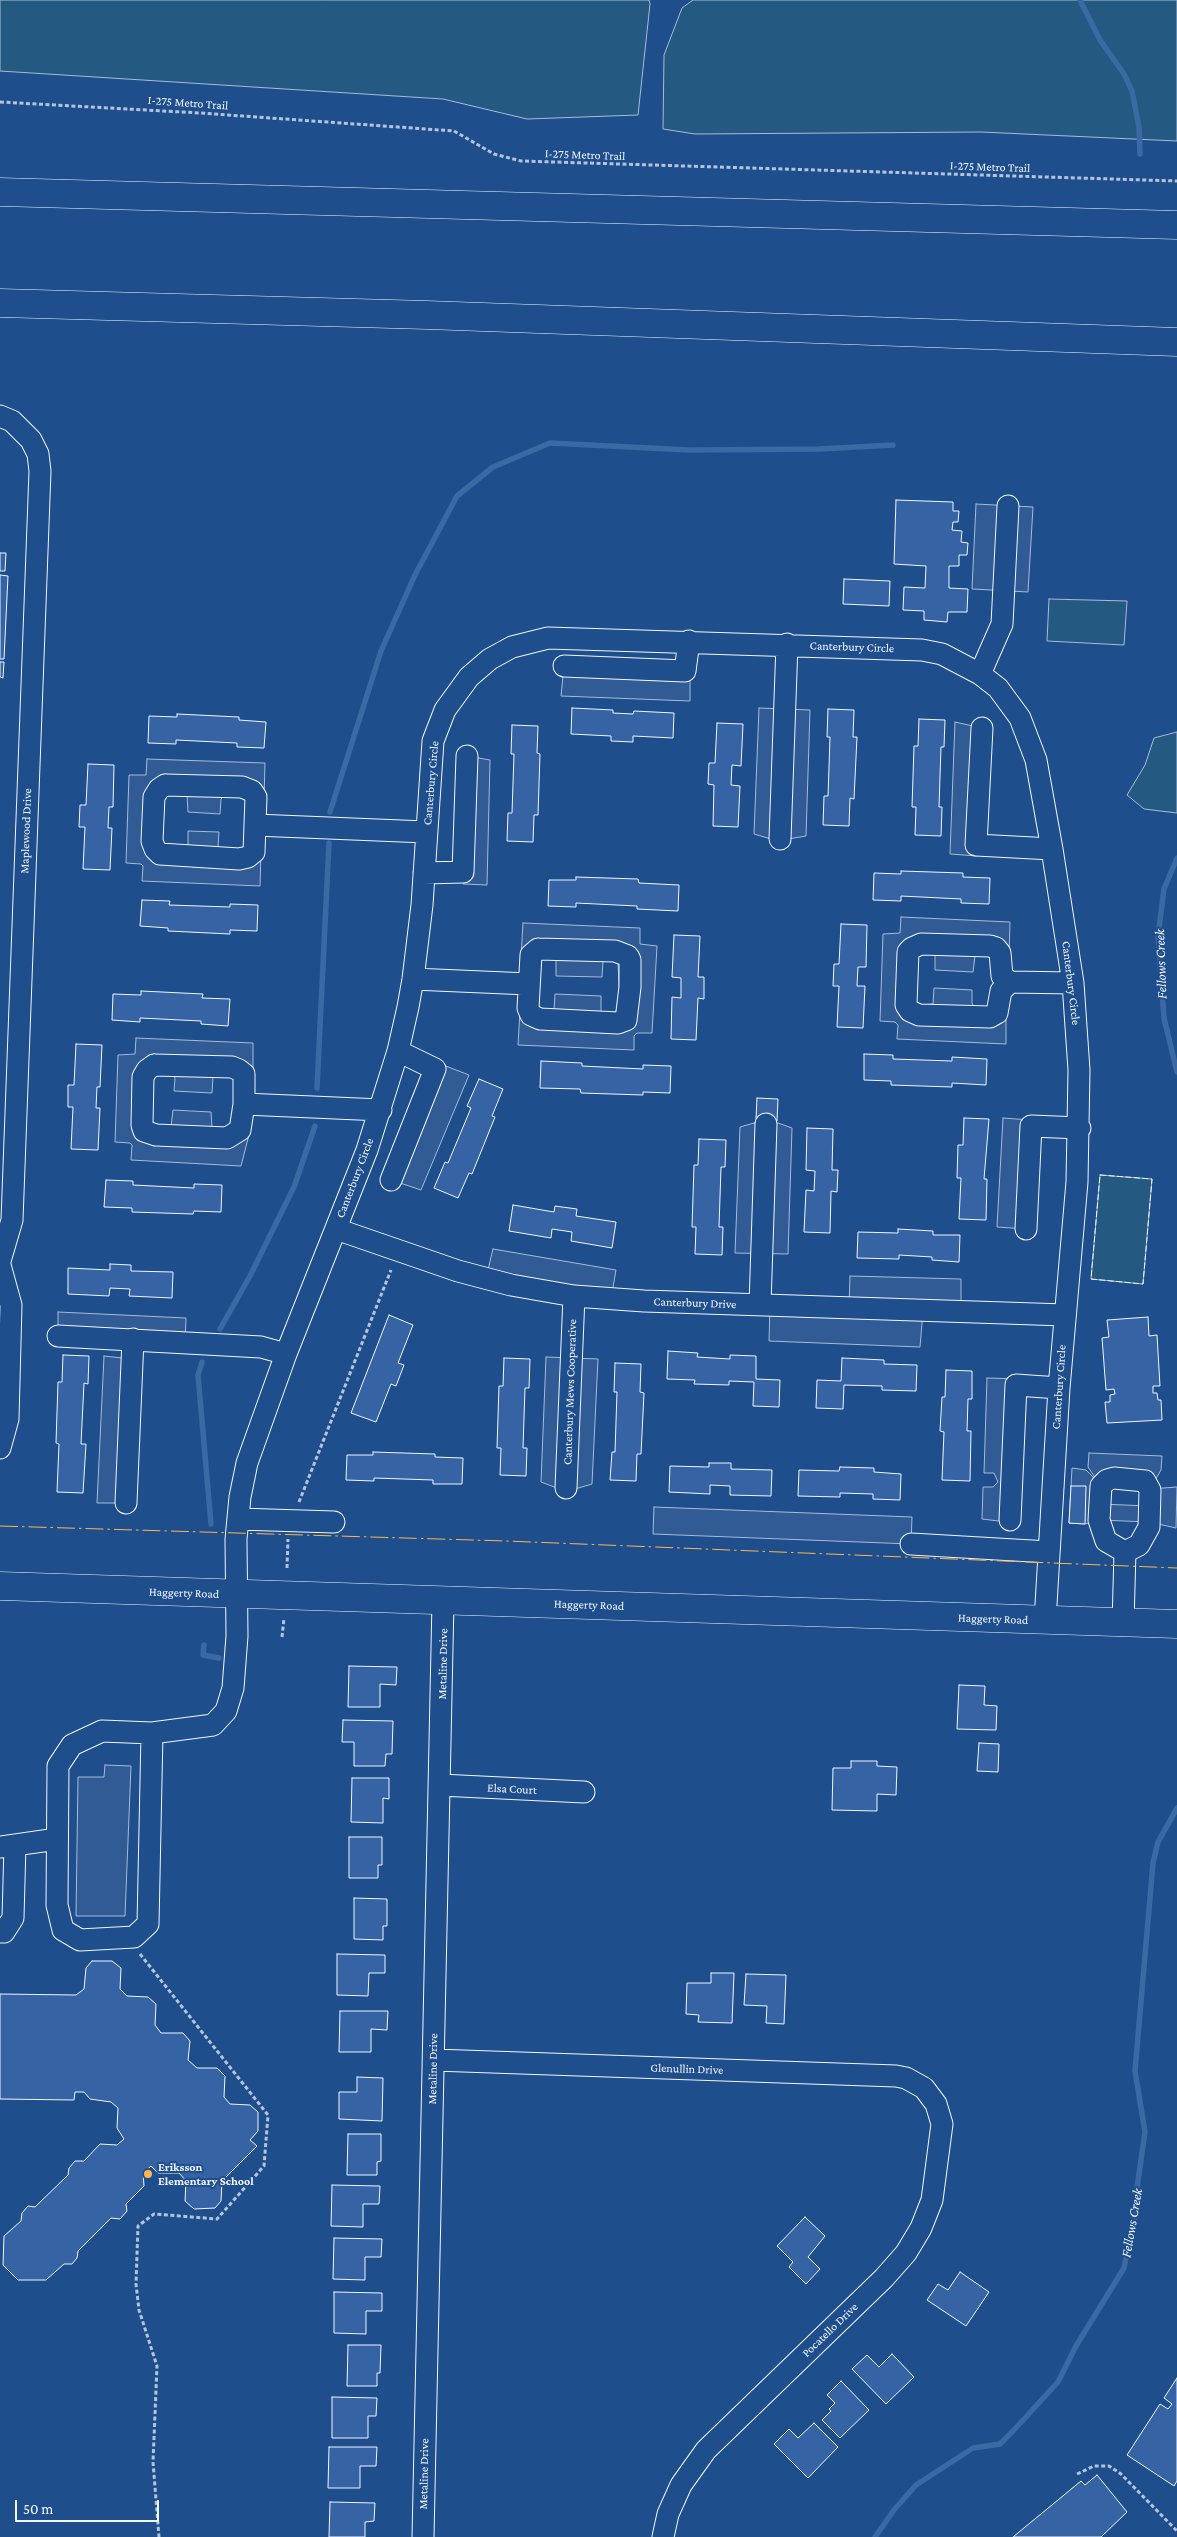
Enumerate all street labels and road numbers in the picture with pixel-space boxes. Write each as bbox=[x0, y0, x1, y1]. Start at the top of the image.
street label: I-275 Metro Trail bbox=[147, 93, 229, 113]
street label: I-275 Metro Trail bbox=[545, 146, 625, 164]
street label: I-275 Metro Trail bbox=[950, 158, 1030, 176]
street label: Canterbury Circle bbox=[809, 638, 895, 656]
street label: Canterbury Circle bbox=[420, 740, 442, 826]
street label: Maplewood Drive bbox=[17, 788, 35, 874]
street label: Canterbury Circle bbox=[1059, 940, 1083, 1026]
street label: Canterbury Circle bbox=[333, 1136, 377, 1220]
street label: Canterbury Drive bbox=[653, 1294, 737, 1312]
street label: Canterbury Mews Cooperative bbox=[560, 1319, 580, 1465]
street label: Canterbury Circle bbox=[1049, 1344, 1069, 1430]
street label: Haggerty Road bbox=[149, 1585, 219, 1601]
street label: Haggerty Road bbox=[554, 1597, 624, 1613]
street label: Haggerty Road bbox=[958, 1611, 1028, 1627]
street label: Metaline Drive bbox=[435, 1628, 451, 1700]
street label: Elsa Court bbox=[487, 1781, 537, 1797]
street label: Metaline Drive bbox=[425, 2033, 441, 2105]
street label: Glenullin Drive bbox=[650, 2061, 724, 2077]
street label: Pocatello Drive bbox=[799, 2300, 861, 2360]
street label: Metaline Drive bbox=[416, 2438, 432, 2510]

